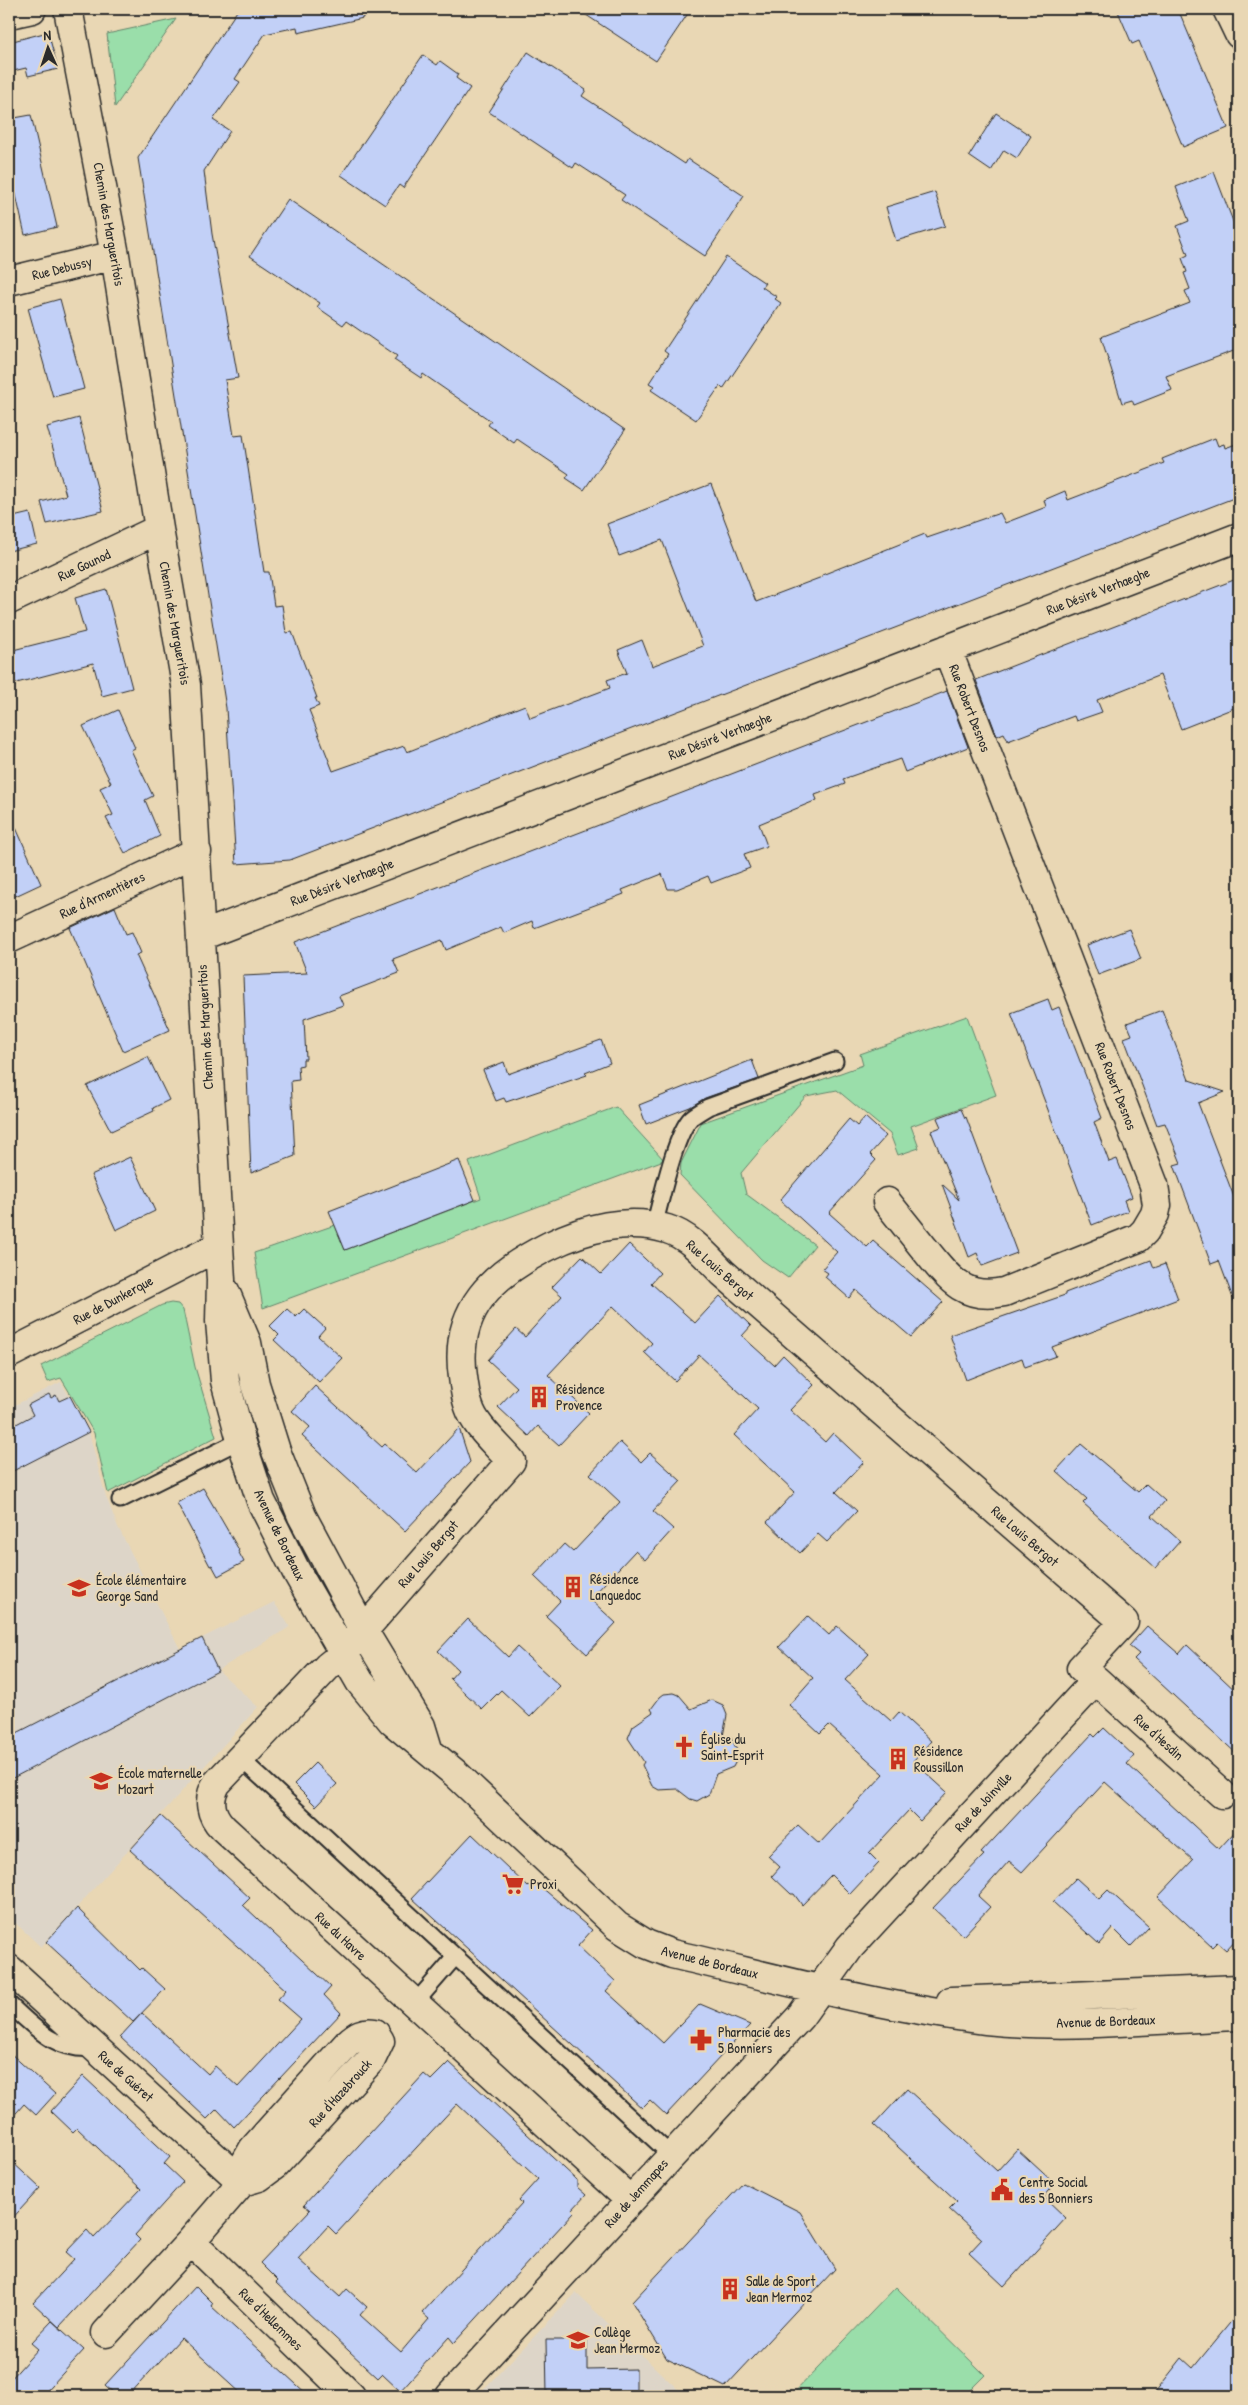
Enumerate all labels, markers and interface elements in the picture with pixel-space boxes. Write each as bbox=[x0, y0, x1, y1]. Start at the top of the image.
north arrow bbox=[22, 22, 72, 72]
text: N bbox=[43, 25, 52, 44]
street label: Chemin des Margueritois bbox=[88, 161, 130, 287]
street label: Rue Debussy bbox=[30, 251, 94, 285]
street label: Rue Gounod bbox=[54, 544, 114, 585]
street label: Chemin des Margueritois bbox=[154, 560, 196, 686]
street label: Rue Désiré Verhaeghe bbox=[1043, 562, 1153, 620]
street label: Rue Robert Desnos bbox=[945, 661, 996, 754]
street label: Rue Désiré Verhaeghe bbox=[665, 707, 775, 765]
street label: Rue Désiré Verhaeghe bbox=[287, 853, 397, 911]
street label: Rue d'Armentières bbox=[56, 866, 148, 923]
street label: Chemin des Margueritois bbox=[192, 964, 218, 1090]
street label: Rue Robert Desnos bbox=[1091, 1039, 1142, 1132]
street label: Rue Louis Bergot bbox=[682, 1235, 758, 1305]
street label: Rue de Dunkerque bbox=[69, 1270, 157, 1329]
place label: Résidence Provence bbox=[556, 1379, 605, 1414]
building icon: Résidence Provence bbox=[526, 1384, 552, 1410]
street label: Avenue de Bordeaux bbox=[250, 1486, 311, 1584]
street label: Rue Louis Bergot bbox=[987, 1501, 1063, 1571]
street label: Rue Louis Bergot bbox=[393, 1516, 463, 1592]
place label: Résidence Languedoc bbox=[590, 1569, 642, 1605]
place label: École élémentaire George Sand bbox=[96, 1570, 187, 1606]
building icon: Résidence Languedoc bbox=[560, 1574, 586, 1600]
school or university icon: École élémentaire George Sand bbox=[66, 1575, 92, 1601]
street label: Rue d'Hesdin bbox=[1130, 1709, 1188, 1764]
place label: Église du Saint-Esprit bbox=[701, 1729, 764, 1765]
church icon: Église du Saint-Esprit bbox=[671, 1734, 697, 1760]
place label: Résidence Roussillon bbox=[914, 1741, 964, 1776]
building icon: Résidence Roussillon bbox=[885, 1746, 911, 1772]
place label: École maternelle Mozart bbox=[118, 1763, 202, 1798]
street label: Rue de Joinville bbox=[950, 1767, 1016, 1836]
school or university icon: École maternelle Mozart bbox=[88, 1768, 114, 1794]
supermarket icon: Proxi bbox=[500, 1871, 526, 1897]
place label: Proxi bbox=[530, 1874, 557, 1893]
street label: Rue du Havre bbox=[312, 1907, 371, 1965]
street label: Avenue de Bordeaux bbox=[660, 1940, 761, 1983]
street label: Avenue de Bordeaux bbox=[1056, 2009, 1156, 2032]
place label: Pharmacie des 5 Bonniers bbox=[718, 2022, 790, 2057]
pharmacy icon: Pharmacie des 5 Bonniers bbox=[688, 2027, 714, 2053]
street label: Rue de Guéret bbox=[94, 2046, 158, 2106]
street label: Rue d'Hazebrouck bbox=[304, 2054, 376, 2131]
street label: Rue de Jemmapes bbox=[599, 2154, 673, 2232]
place label: Centre Social des 5 Bonniers bbox=[1019, 2172, 1093, 2207]
public building icon: Centre Social des 5 Bonniers bbox=[989, 2177, 1015, 2203]
place label: Salle de Sport Jean Mermoz bbox=[746, 2271, 815, 2306]
building icon: Salle de Sport Jean Mermoz bbox=[717, 2276, 743, 2302]
street label: Rue d'Hellemmes bbox=[235, 2283, 308, 2354]
place label: Collège Jean Mermoz bbox=[594, 2322, 660, 2357]
school or university icon: Collège Jean Mermoz bbox=[565, 2327, 591, 2353]

